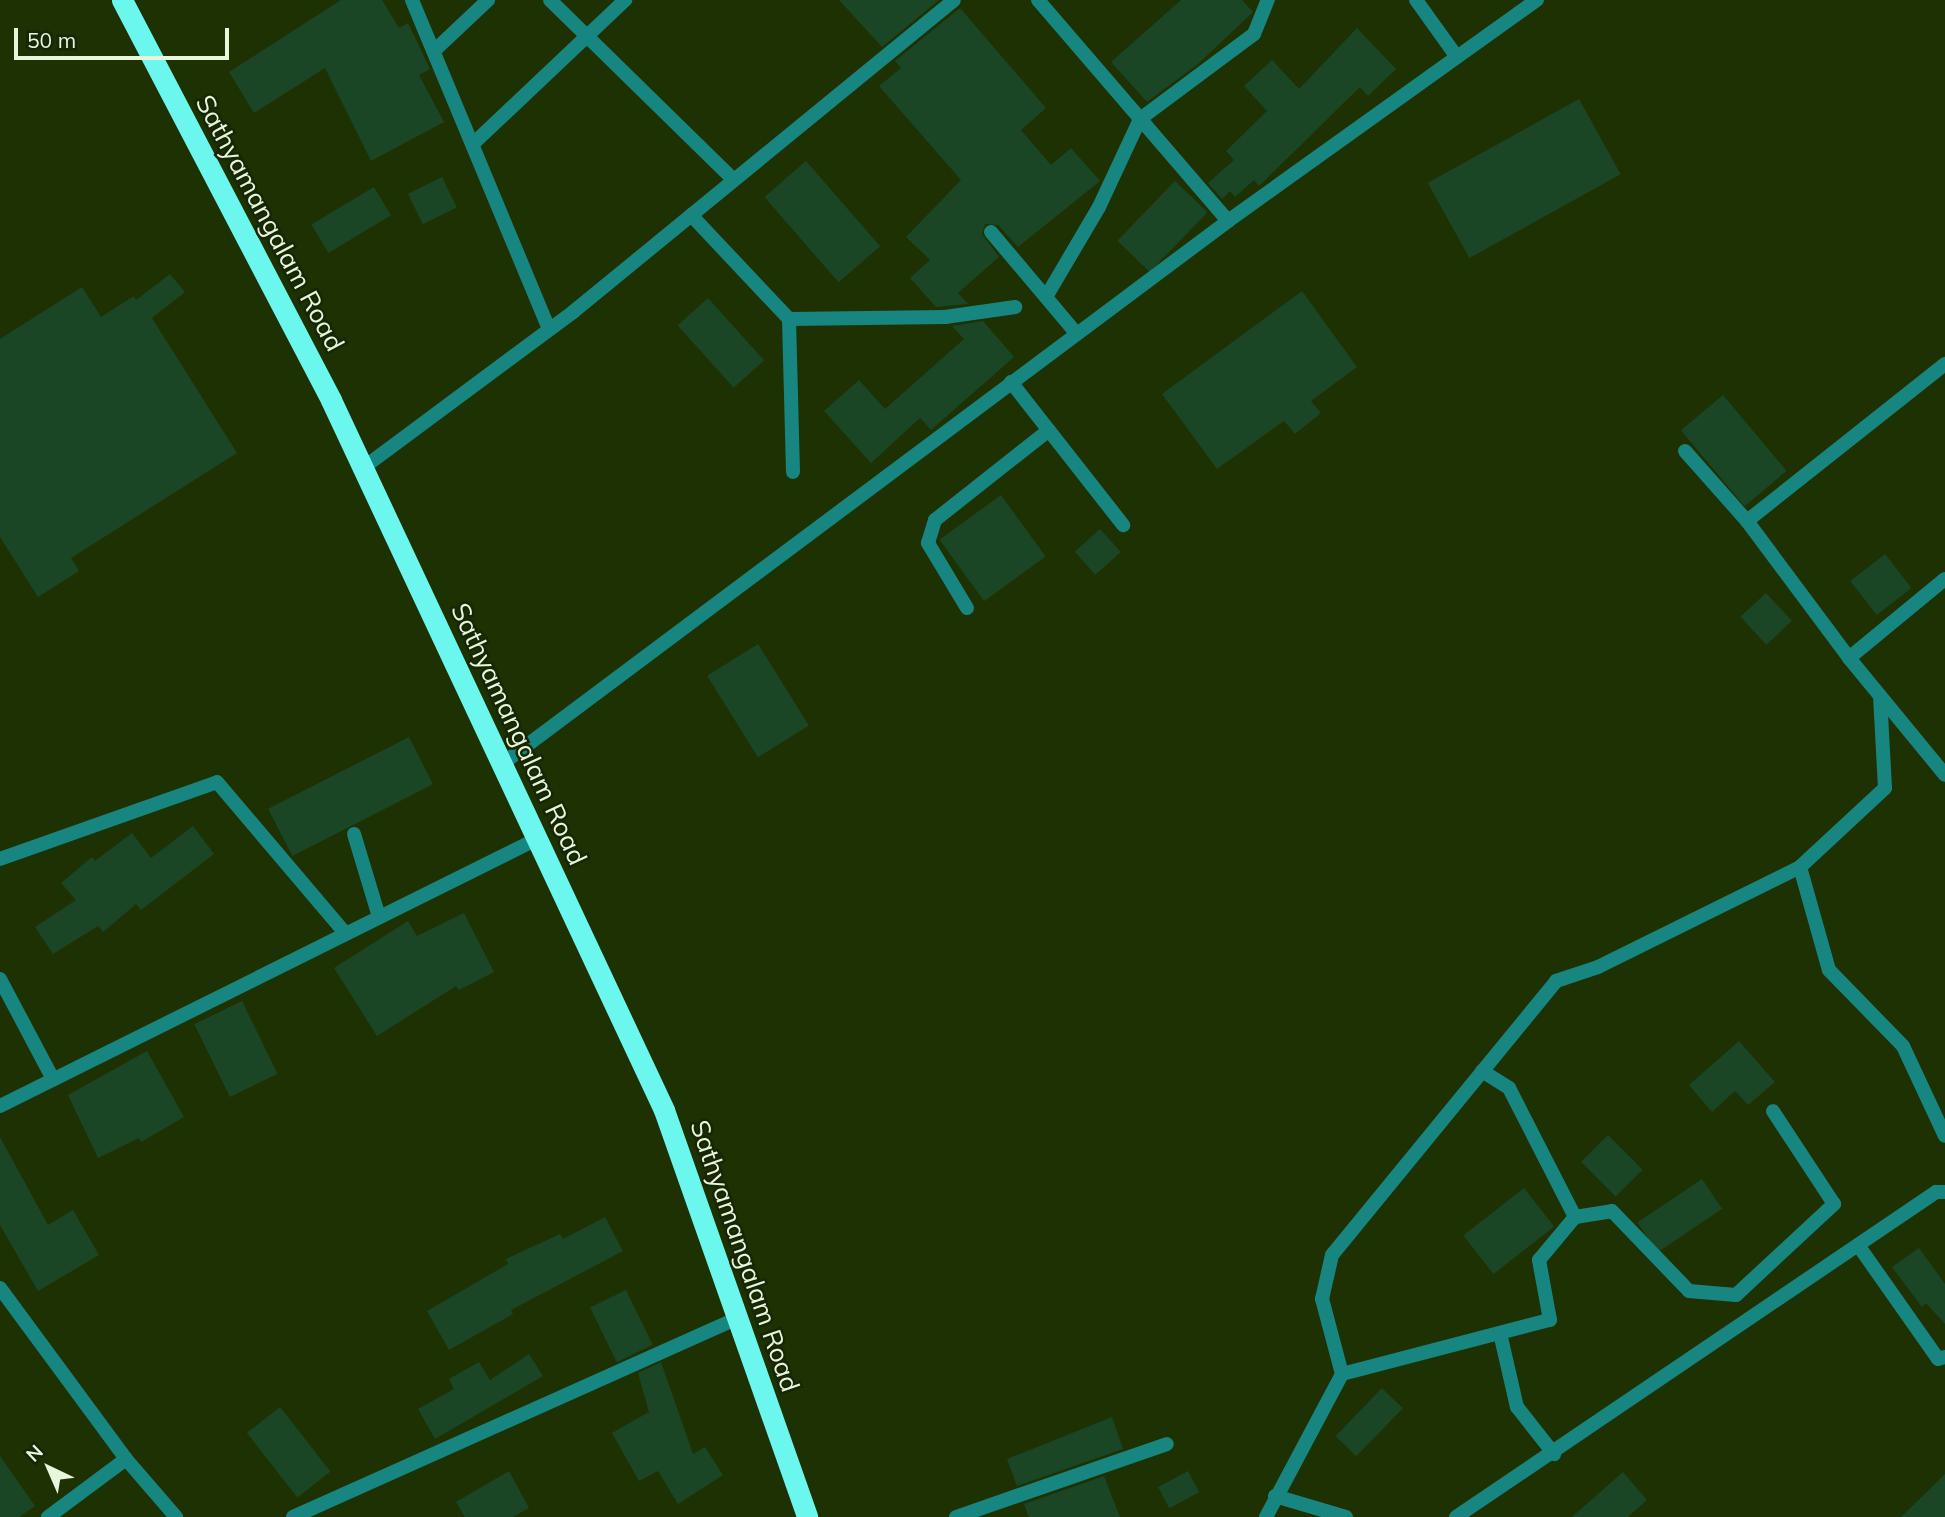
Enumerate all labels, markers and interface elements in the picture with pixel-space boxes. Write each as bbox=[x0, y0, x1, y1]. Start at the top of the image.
scale bar bbox=[18, 14, 233, 58]
text: 50 m bbox=[27, 27, 76, 53]
street label: Sathyamangalam Road bbox=[189, 90, 351, 356]
street label: Sathyamangalam Road bbox=[445, 598, 593, 870]
street label: Sathyamangalam Road bbox=[684, 1116, 806, 1396]
north arrow bbox=[14, 1433, 84, 1503]
text: N bbox=[21, 1439, 48, 1467]

